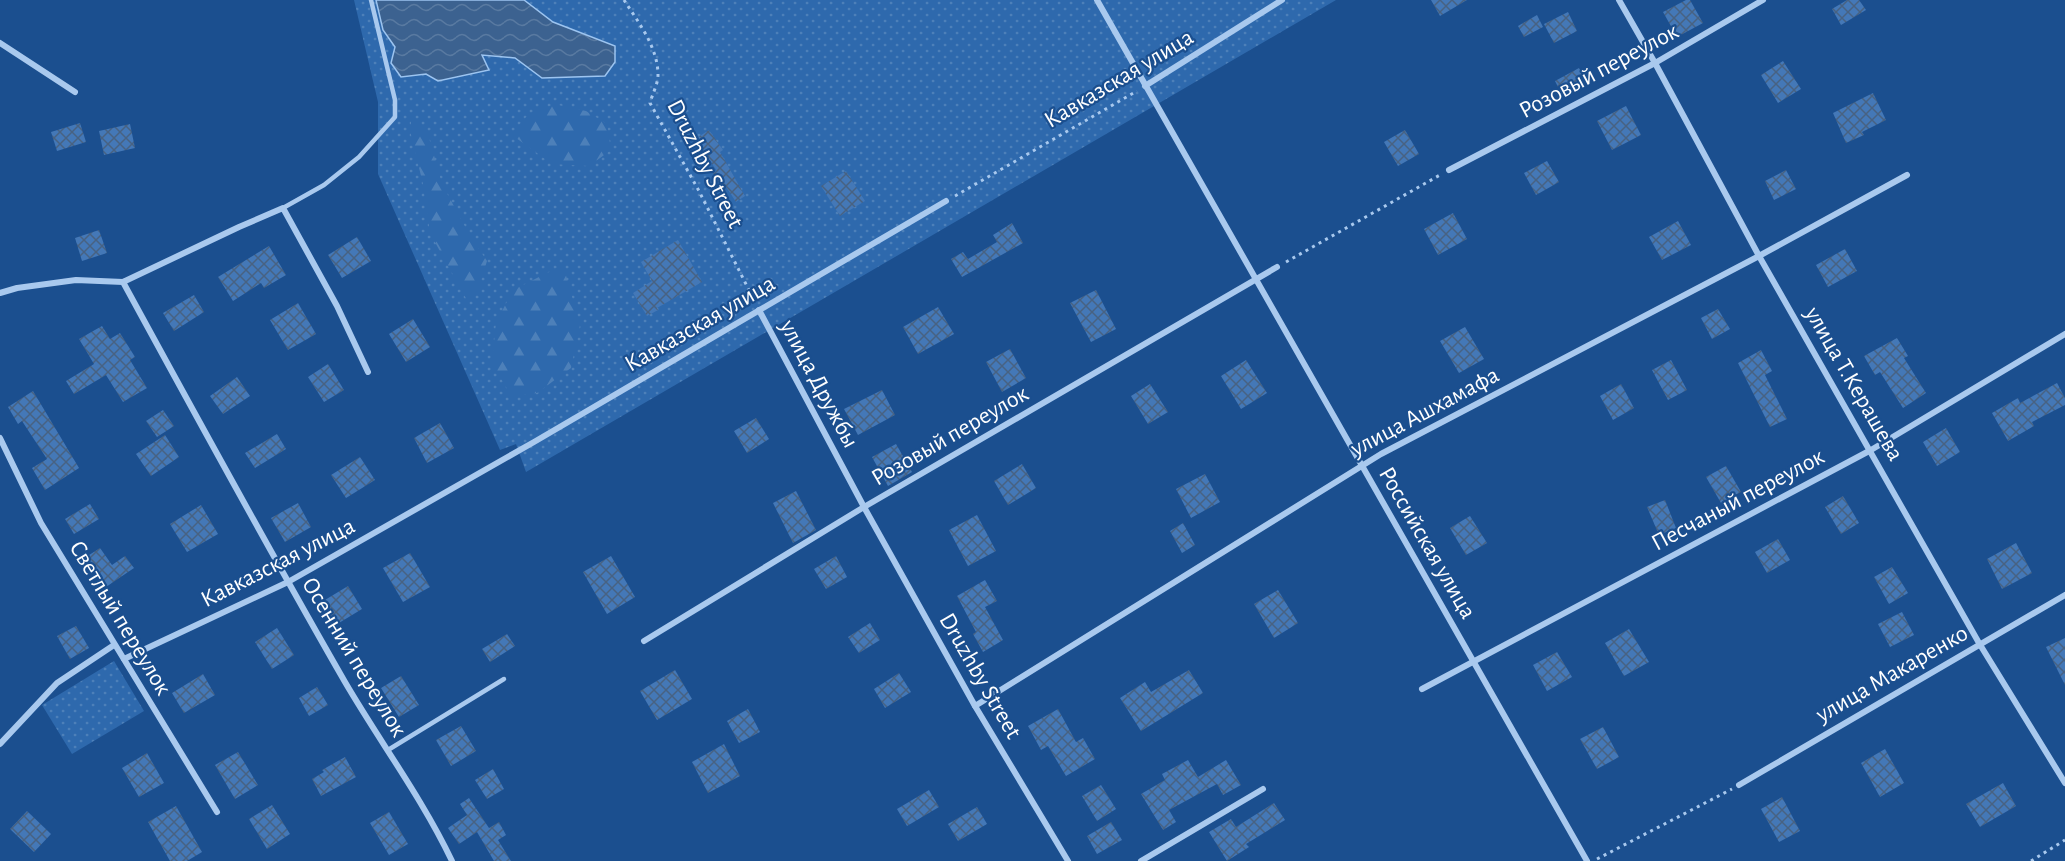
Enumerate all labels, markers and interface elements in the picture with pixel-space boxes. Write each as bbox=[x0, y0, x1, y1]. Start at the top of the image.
street label: Розовый переулок bbox=[1515, 19, 1683, 123]
street label: Кавказcкая улица bbox=[1040, 25, 1198, 133]
street label: Druzhby Street bbox=[662, 96, 748, 232]
street label: Кавказcкая улица bbox=[621, 271, 779, 377]
street label: улица Т.Керашева bbox=[1800, 302, 1908, 465]
street label: улица Дружбы bbox=[775, 315, 863, 452]
street label: улица Ашхамафа bbox=[1346, 363, 1503, 462]
street label: Розовый переулок bbox=[868, 381, 1032, 491]
street label: Песчаный переулок bbox=[1648, 444, 1828, 556]
street label: Российская улица bbox=[1374, 463, 1480, 623]
street label: Кавказcкая улица bbox=[197, 514, 359, 612]
street label: Светлый переулок bbox=[65, 537, 175, 699]
street label: Осенний переулок bbox=[297, 573, 411, 741]
street label: Druzhby Street bbox=[934, 609, 1026, 743]
street label: улица Макаренко bbox=[1811, 621, 1972, 728]

